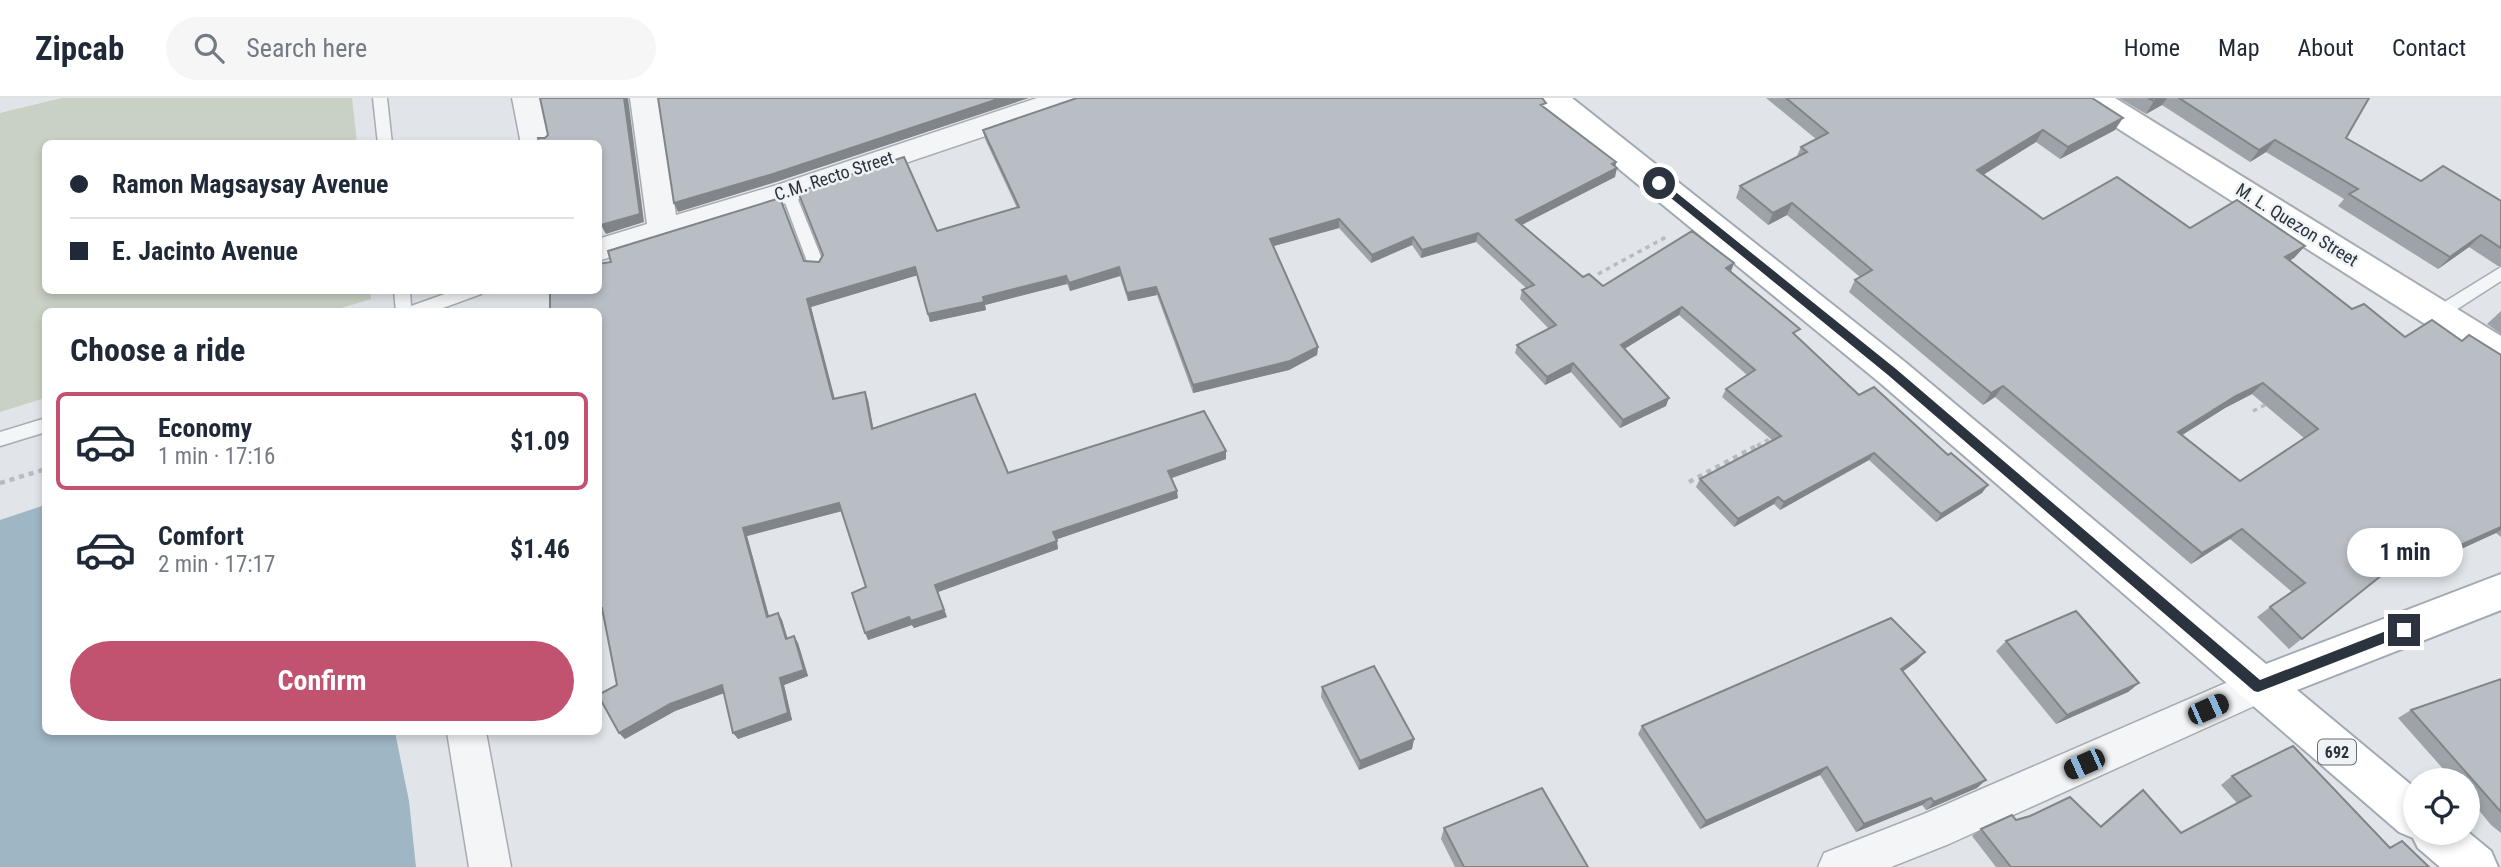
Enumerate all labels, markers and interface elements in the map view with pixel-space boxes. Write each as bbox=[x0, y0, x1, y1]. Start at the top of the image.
search box bbox=[166, 17, 656, 80]
text: Zipcab bbox=[35, 29, 124, 68]
icon: search bbox=[190, 29, 228, 67]
text: Search here bbox=[246, 33, 367, 63]
text: Home bbox=[2124, 34, 2180, 62]
text: Map bbox=[2218, 34, 2260, 62]
text: About bbox=[2298, 34, 2354, 62]
text: Contact bbox=[2392, 34, 2466, 62]
street label: C.M. Recto Street bbox=[772, 146, 896, 205]
route start bbox=[1643, 167, 1675, 199]
text: Ramon Magsaysay Avenue bbox=[112, 169, 388, 199]
street label: M. L. Quezon Street bbox=[2232, 179, 2362, 270]
text: E. Jacinto Avenue bbox=[112, 236, 298, 266]
text: Choose a ride bbox=[70, 331, 245, 369]
icon: car bbox=[74, 410, 137, 473]
text: Economy bbox=[158, 413, 252, 443]
text: $1.09 bbox=[510, 426, 570, 456]
text: 1 min · 17:16 bbox=[158, 443, 275, 470]
icon: car bbox=[74, 518, 137, 581]
text: Comfort bbox=[158, 521, 244, 551]
callout: 1 min bbox=[2346, 528, 2462, 578]
text: $1.46 bbox=[510, 534, 570, 564]
text: 1 min bbox=[2379, 539, 2431, 566]
text: 2 min · 17:17 bbox=[158, 551, 275, 578]
route end bbox=[2388, 614, 2420, 646]
button: Confirm bbox=[70, 641, 574, 721]
car bbox=[2185, 691, 2232, 727]
road number: 692 bbox=[2318, 740, 2356, 764]
car bbox=[2061, 746, 2108, 782]
map controls bbox=[2403, 768, 2480, 845]
button: locate bbox=[2403, 768, 2480, 845]

